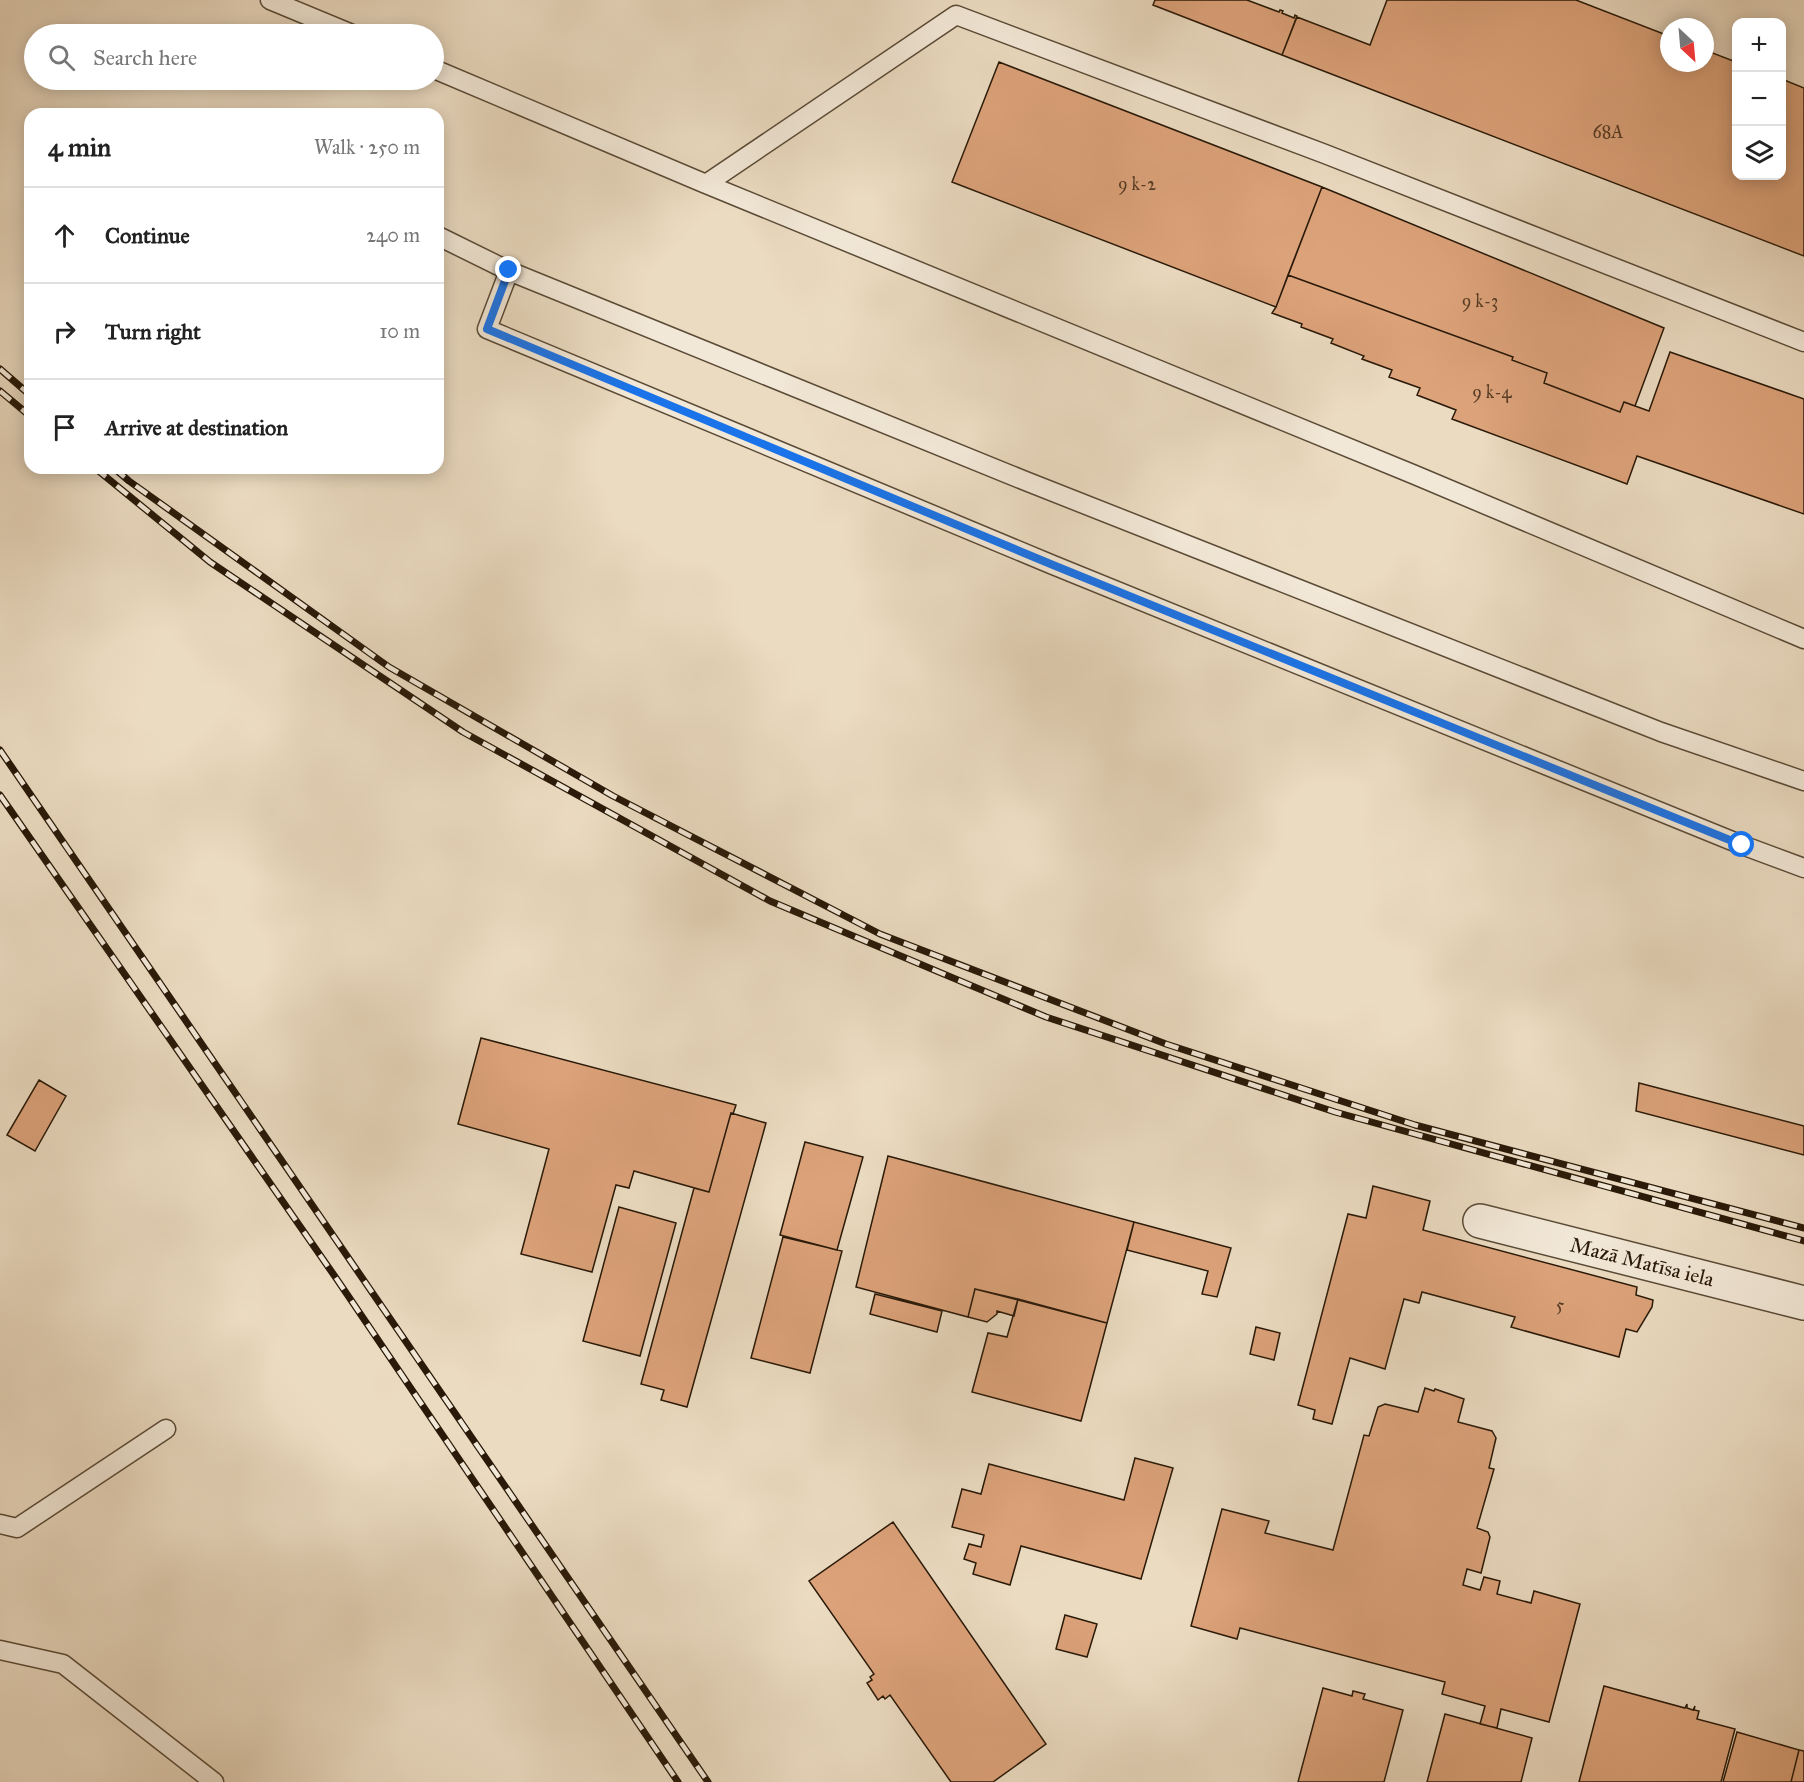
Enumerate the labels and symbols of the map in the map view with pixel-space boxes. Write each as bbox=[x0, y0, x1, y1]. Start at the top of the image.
north arrow bbox=[1660, 18, 1714, 72]
house number: 68A bbox=[1593, 121, 1623, 143]
house number: 9 k-2 bbox=[1118, 173, 1156, 195]
route end bbox=[495, 256, 521, 282]
house number: 9 k-3 bbox=[1462, 290, 1498, 312]
house number: 9 k-4 bbox=[1472, 381, 1513, 403]
route start bbox=[1728, 831, 1754, 857]
street label: Mazā Matīsa iela bbox=[1567, 1232, 1717, 1292]
house number: 5 bbox=[1556, 1294, 1565, 1316]

